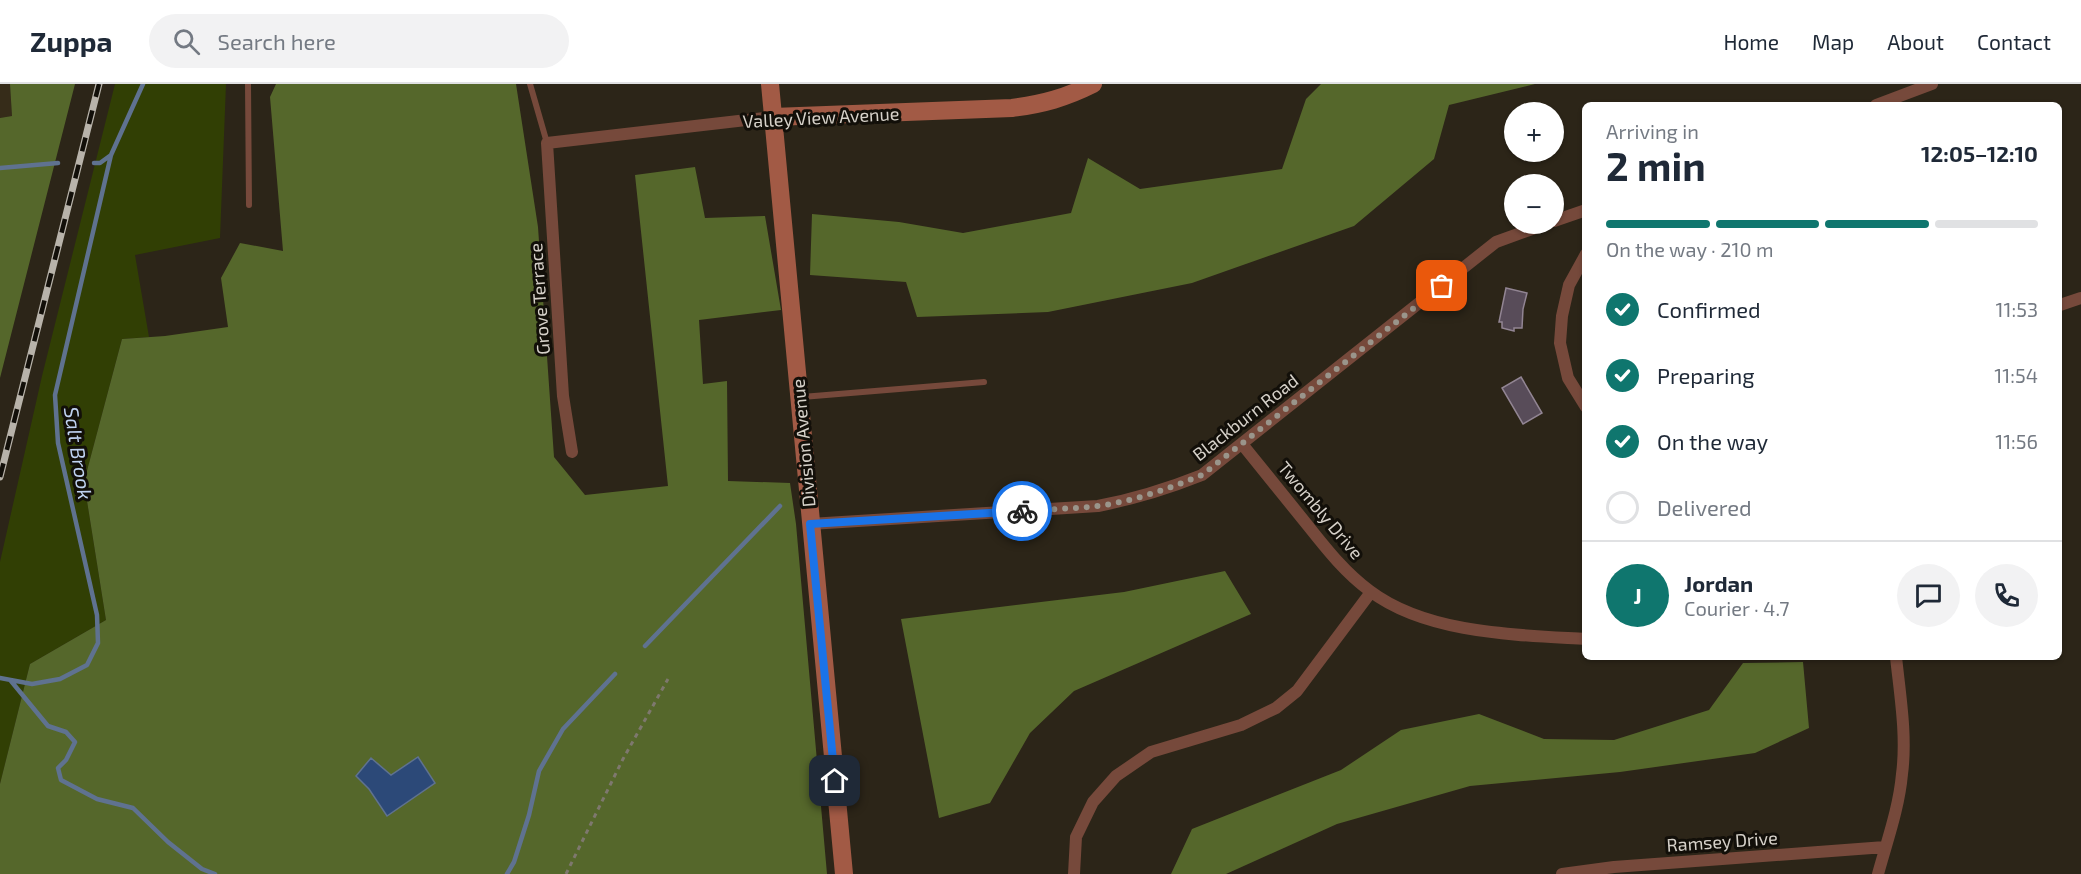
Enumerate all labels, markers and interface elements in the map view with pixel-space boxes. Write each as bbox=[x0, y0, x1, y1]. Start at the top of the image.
search box bbox=[149, 14, 569, 68]
text: Zuppa bbox=[30, 24, 113, 58]
icon: search bbox=[170, 25, 203, 58]
text: Search here bbox=[218, 28, 336, 54]
text: Home bbox=[1723, 29, 1779, 54]
text: Map bbox=[1812, 29, 1854, 54]
text: About bbox=[1887, 29, 1944, 54]
text: Contact bbox=[1977, 29, 2051, 54]
street label: Valley View Avenue bbox=[742, 102, 900, 132]
map controls bbox=[1504, 102, 1564, 234]
button: + bbox=[1504, 102, 1564, 162]
text: Arriving in bbox=[1606, 119, 1699, 143]
text: 12:05–12:10 bbox=[1921, 140, 2038, 166]
text: 2 min bbox=[1606, 142, 1706, 189]
button: − bbox=[1504, 174, 1564, 234]
text: On the way · 210 m bbox=[1606, 237, 1774, 261]
street label: Grove Terrace bbox=[524, 242, 554, 356]
pin bbox=[1416, 260, 1467, 311]
icon: bag bbox=[1425, 269, 1458, 302]
icon: check bbox=[1606, 293, 1639, 326]
text: Confirmed bbox=[1657, 296, 1761, 322]
text: 11:53 bbox=[1996, 297, 2038, 321]
icon: check bbox=[1606, 359, 1639, 392]
text: Preparing bbox=[1657, 362, 1755, 388]
text: 11:54 bbox=[1994, 363, 2038, 387]
street label: Blackburn Road bbox=[1188, 369, 1302, 465]
street label: Division Avenue bbox=[786, 378, 820, 508]
water label: Salt Brook bbox=[60, 405, 98, 501]
icon: check bbox=[1606, 425, 1639, 458]
text: On the way bbox=[1657, 428, 1768, 454]
text: 11:56 bbox=[1995, 429, 2038, 453]
street label: Twombly Drive bbox=[1274, 457, 1368, 563]
courier bbox=[992, 481, 1052, 541]
text: Delivered bbox=[1657, 494, 1752, 520]
icon: bike bbox=[1006, 495, 1039, 528]
button: chat bbox=[1897, 564, 1960, 627]
button: phone bbox=[1975, 564, 2038, 627]
text: Jordan bbox=[1684, 570, 1753, 596]
text: J bbox=[1633, 582, 1642, 608]
text: Courier · 4.7 bbox=[1684, 596, 1790, 620]
pin bbox=[809, 755, 860, 806]
icon: home bbox=[818, 764, 851, 797]
street label: Ramsey Drive bbox=[1666, 826, 1778, 856]

